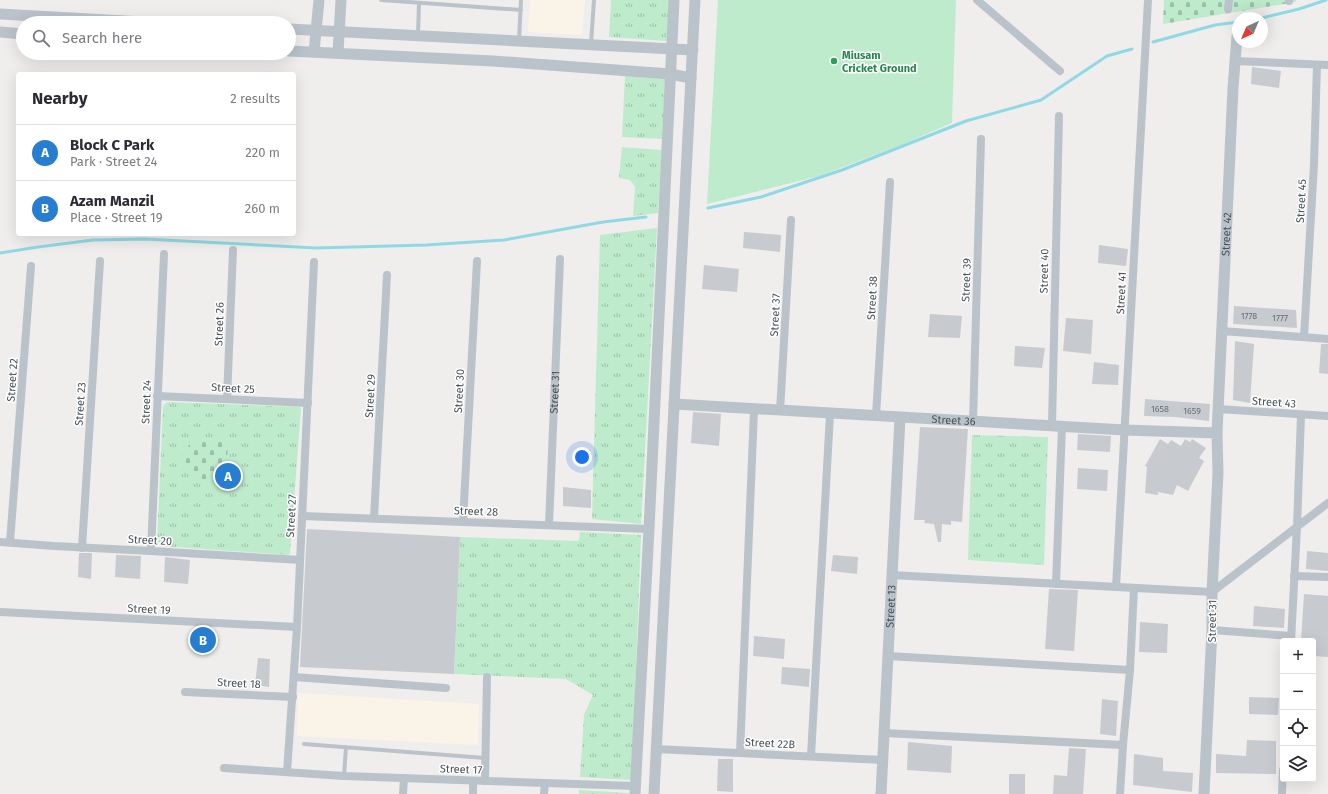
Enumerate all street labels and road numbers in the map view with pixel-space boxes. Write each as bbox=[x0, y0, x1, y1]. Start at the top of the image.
street label: Street 45 bbox=[1294, 178, 1309, 223]
street label: Street 42 bbox=[1219, 212, 1234, 256]
street label: Street 40 bbox=[1038, 249, 1051, 293]
street label: Street 39 bbox=[959, 258, 974, 302]
street label: Street 41 bbox=[1114, 271, 1129, 315]
street label: Street 38 bbox=[865, 276, 880, 320]
street label: Street 37 bbox=[768, 293, 783, 337]
street label: Street 26 bbox=[212, 302, 227, 346]
street label: Street 22 bbox=[4, 358, 21, 402]
street label: Street 30 bbox=[452, 369, 467, 414]
street label: Street 31 bbox=[548, 370, 562, 414]
street label: Street 29 bbox=[363, 374, 378, 418]
street label: Street 24 bbox=[139, 380, 154, 424]
street label: Street 25 bbox=[211, 381, 256, 396]
street label: Street 23 bbox=[72, 382, 89, 426]
street label: Street 43 bbox=[1252, 394, 1296, 411]
street label: Street 36 bbox=[931, 413, 976, 428]
street label: Street 27 bbox=[284, 494, 299, 538]
street label: Street 28 bbox=[454, 504, 498, 519]
street label: Street 20 bbox=[127, 533, 172, 548]
street label: Street 13 bbox=[883, 584, 899, 628]
street label: Street 31 bbox=[1206, 600, 1219, 642]
street label: Street 19 bbox=[127, 602, 171, 617]
street label: Street 18 bbox=[217, 676, 261, 691]
street label: Street 22B bbox=[744, 736, 796, 751]
street label: Street 17 bbox=[440, 762, 483, 777]

